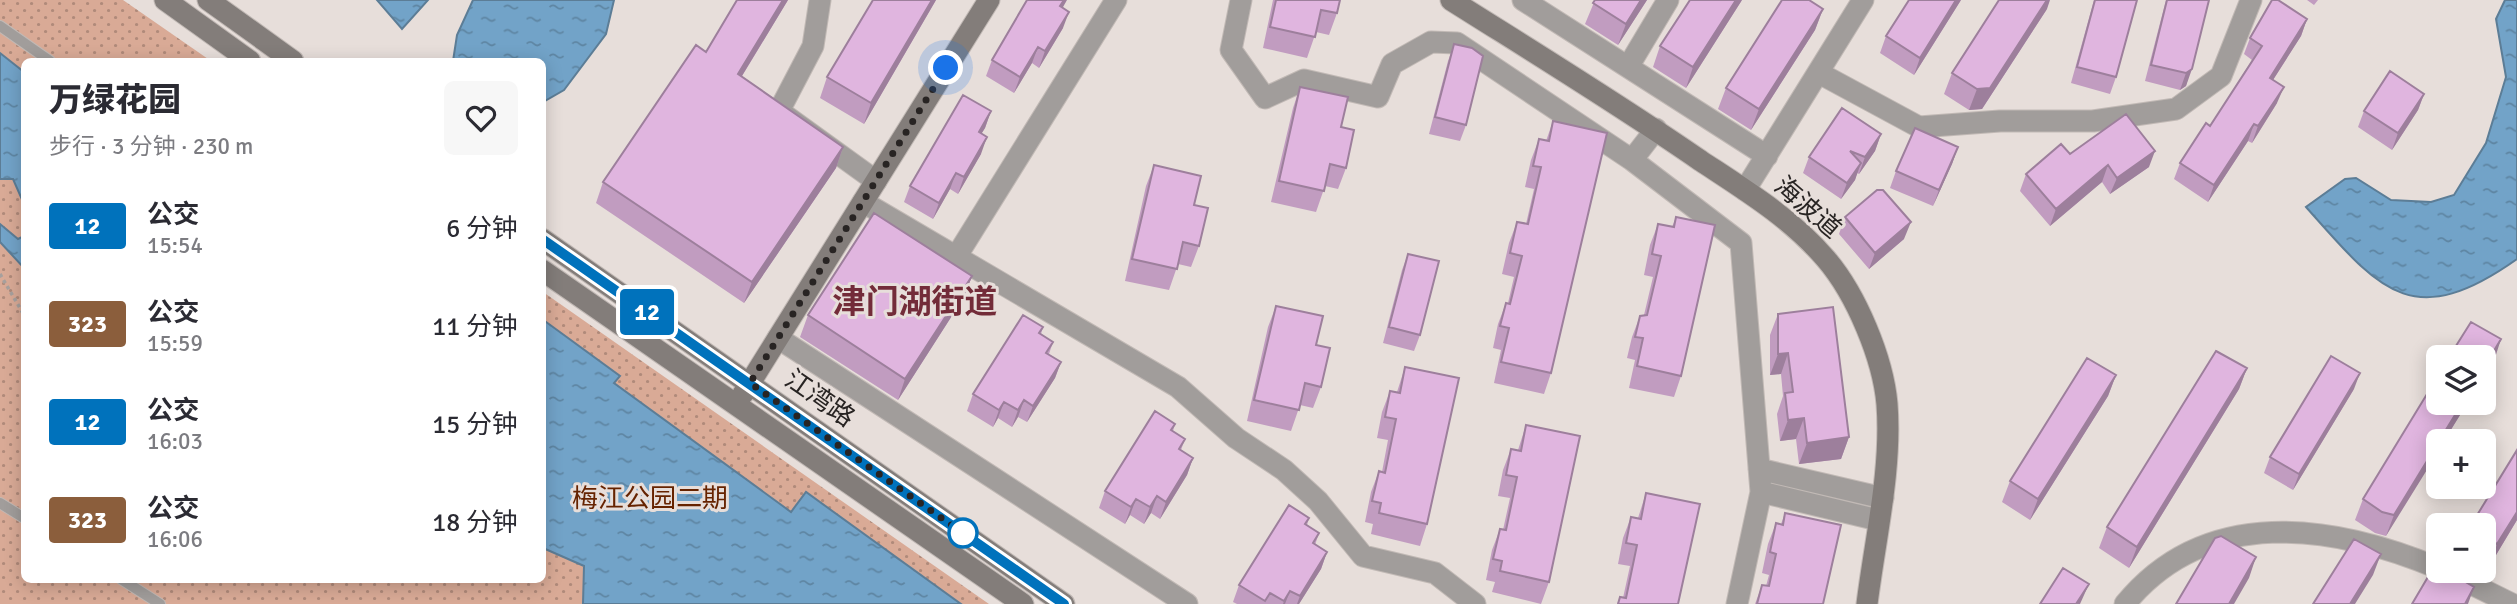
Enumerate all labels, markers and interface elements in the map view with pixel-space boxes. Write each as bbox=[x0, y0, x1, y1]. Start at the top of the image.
your location bbox=[928, 50, 963, 85]
text: 万绿花园 bbox=[49, 80, 181, 121]
button: heart bbox=[444, 81, 518, 155]
text: 步行 · 3 分钟 · 230 m bbox=[49, 132, 253, 161]
street label: 海波道 bbox=[1767, 170, 1847, 245]
text: 公交 bbox=[147, 199, 199, 231]
text: 12 bbox=[75, 211, 100, 241]
text: 6 分钟 bbox=[446, 213, 518, 245]
text: 15:54 bbox=[147, 231, 203, 260]
district label: 津门湖街道 bbox=[833, 282, 998, 323]
line badge: 12 bbox=[616, 289, 678, 335]
text: 公交 bbox=[147, 297, 199, 329]
text: 12 bbox=[634, 297, 660, 327]
text: 323 bbox=[68, 309, 107, 339]
text: 11 分钟 bbox=[432, 311, 518, 343]
text: 15:59 bbox=[147, 329, 203, 358]
map controls bbox=[2426, 345, 2496, 583]
button: layers bbox=[2426, 345, 2496, 415]
street label: 江湾路 bbox=[778, 363, 861, 434]
text: 公交 bbox=[147, 395, 199, 427]
text: 12 bbox=[75, 407, 100, 437]
text: 15 分钟 bbox=[432, 409, 518, 441]
text: 16:03 bbox=[147, 427, 203, 456]
button: + bbox=[2426, 429, 2496, 499]
park label: 梅江公园二期 bbox=[572, 483, 728, 515]
text: 公交 bbox=[147, 493, 199, 525]
text: 323 bbox=[68, 505, 107, 535]
text: 18 分钟 bbox=[432, 507, 518, 539]
button: − bbox=[2426, 513, 2496, 583]
unlabelled marker bbox=[948, 518, 978, 548]
text: 16:06 bbox=[147, 525, 203, 554]

